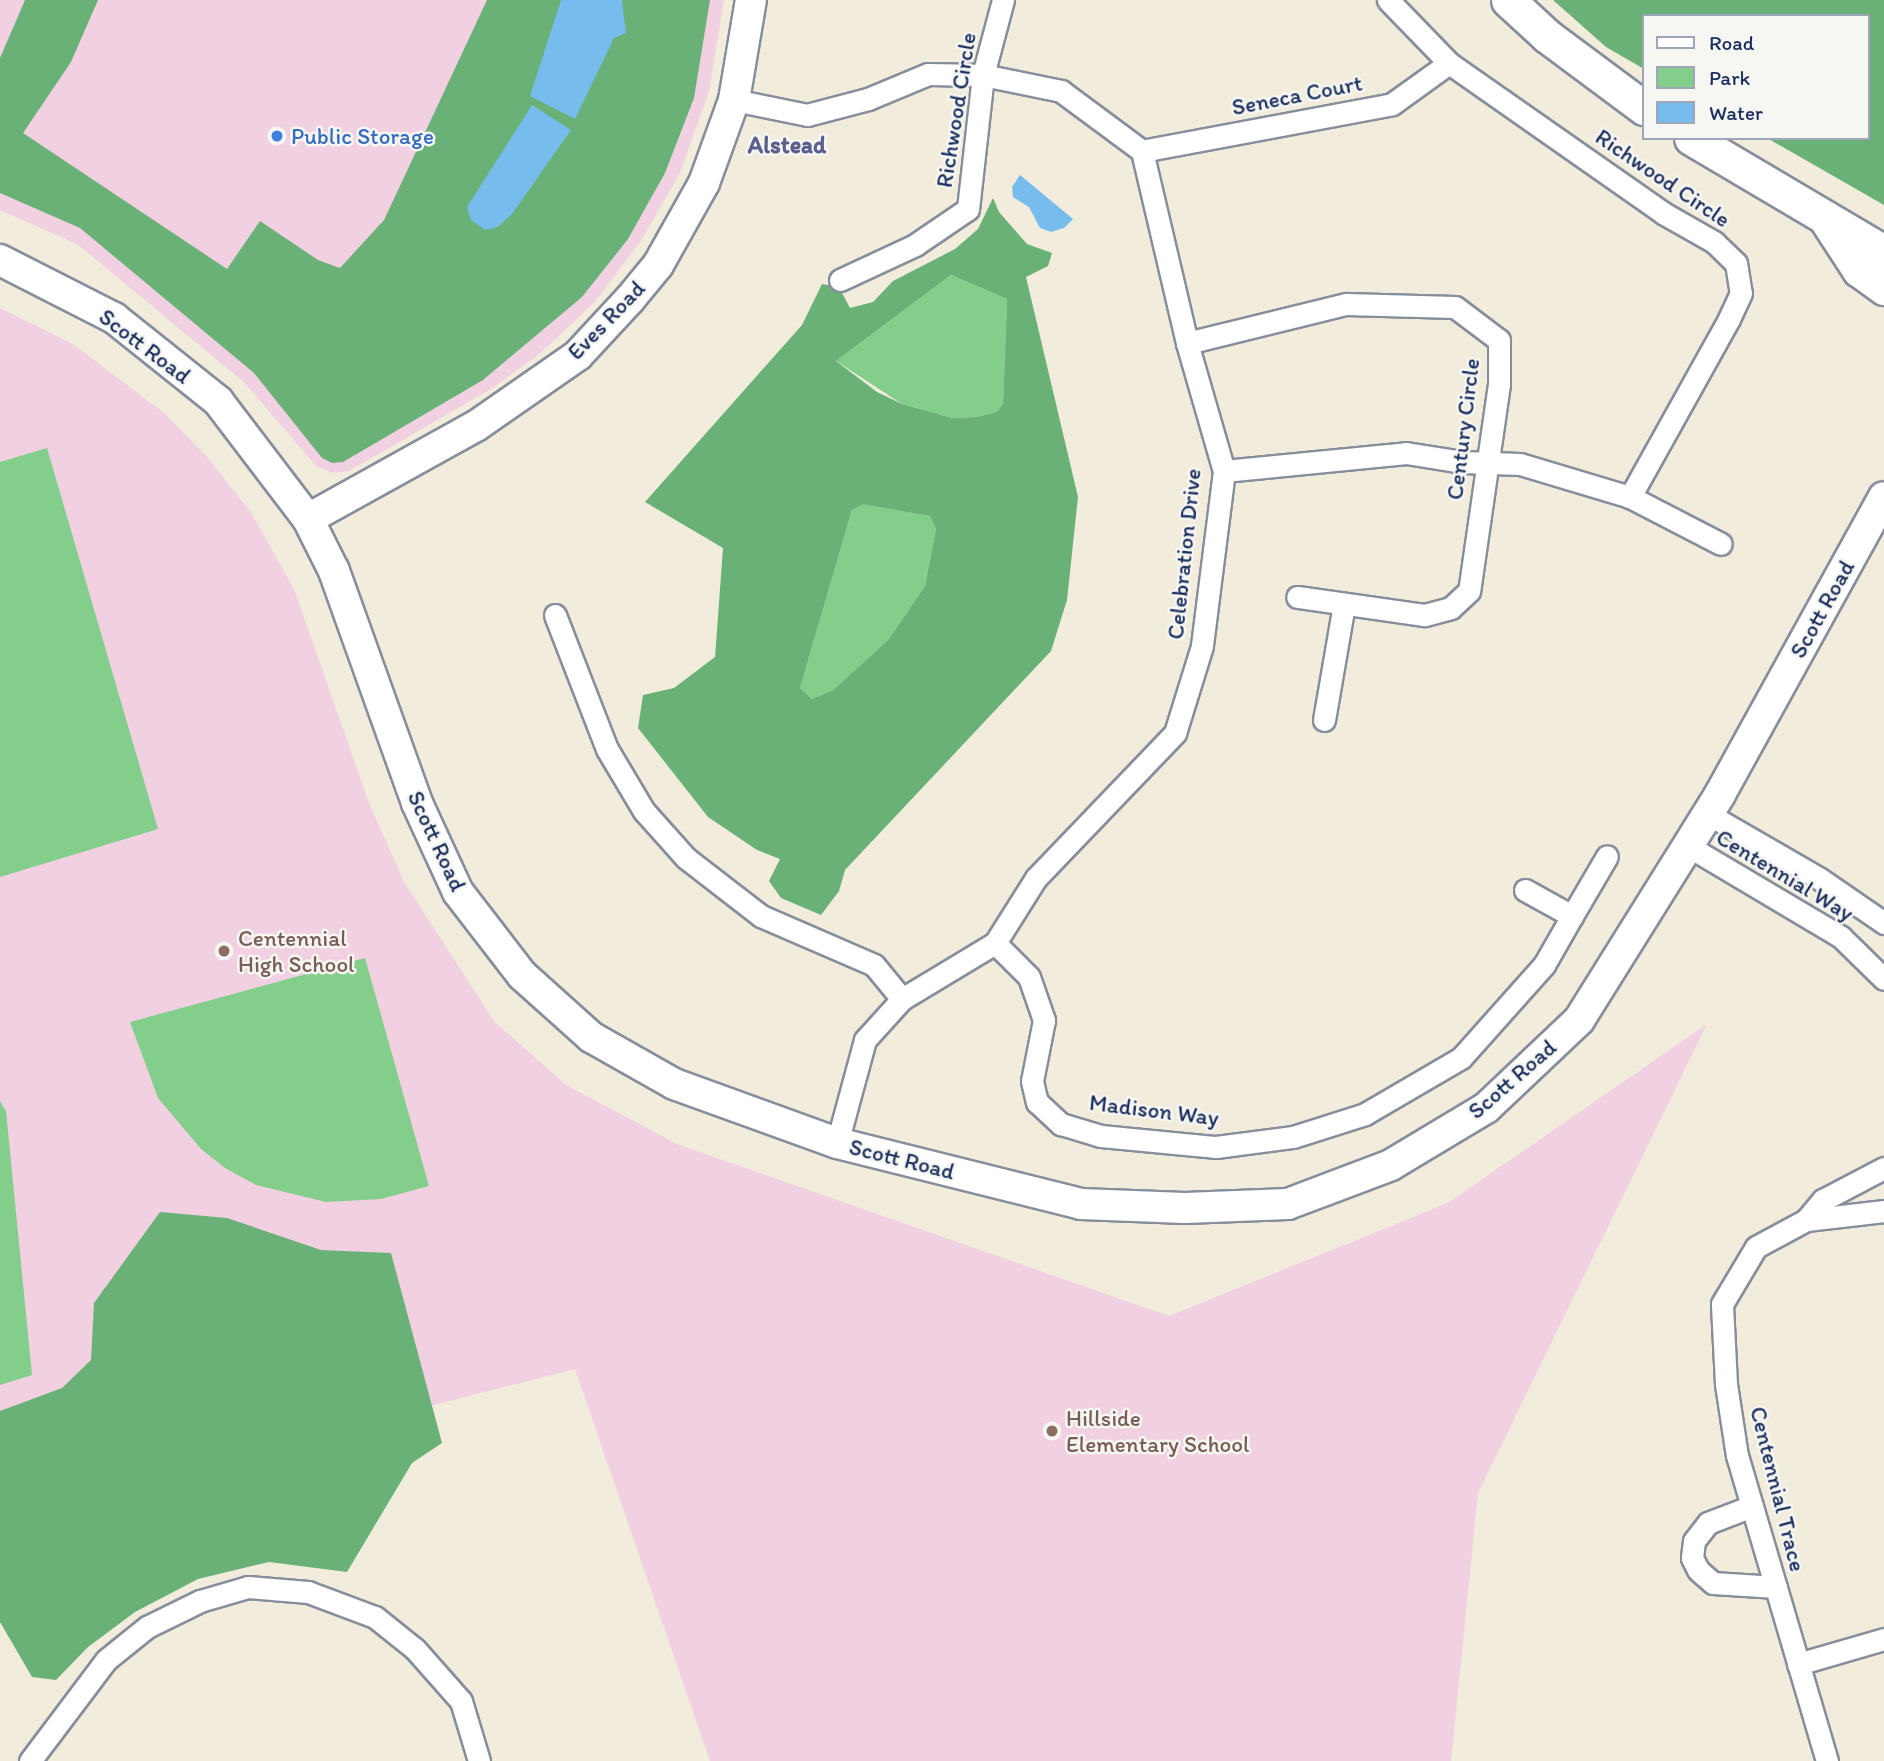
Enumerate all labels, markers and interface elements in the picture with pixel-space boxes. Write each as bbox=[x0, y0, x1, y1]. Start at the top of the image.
legend bbox=[1643, 14, 1870, 140]
street label: Richwood Circle bbox=[930, 30, 982, 190]
text: Road bbox=[1709, 30, 1754, 55]
text: Park bbox=[1709, 65, 1750, 90]
street label: Seneca Court bbox=[1229, 69, 1365, 121]
text: Water bbox=[1709, 100, 1763, 125]
place label: Public Storage bbox=[291, 122, 433, 150]
street label: Richwood Circle bbox=[1590, 123, 1736, 233]
marker: Public Storage bbox=[269, 128, 285, 144]
district label: Alstead bbox=[748, 131, 826, 159]
street label: Eves Road bbox=[562, 275, 650, 365]
street label: Scott Road bbox=[94, 303, 196, 389]
street label: Century Circle bbox=[1441, 356, 1485, 502]
street label: Celebration Drive bbox=[1161, 467, 1207, 641]
street label: Scott Road bbox=[1784, 556, 1860, 662]
street label: Scott Road bbox=[402, 787, 472, 895]
street label: Centennial Way bbox=[1711, 823, 1859, 927]
place label: Centennial High School bbox=[238, 924, 354, 978]
marker: Centennial High School bbox=[216, 943, 232, 959]
street label: Scott Road bbox=[1463, 1034, 1561, 1124]
street label: Madison Way bbox=[1088, 1088, 1220, 1132]
street label: Scott Road bbox=[847, 1133, 957, 1185]
place label: Hillside Elementary School bbox=[1066, 1404, 1249, 1458]
street label: Centennial Trace bbox=[1744, 1404, 1812, 1574]
marker: Hillside Elementary School bbox=[1044, 1423, 1060, 1439]

